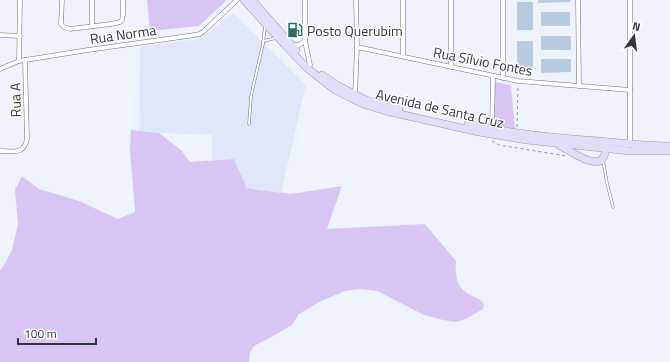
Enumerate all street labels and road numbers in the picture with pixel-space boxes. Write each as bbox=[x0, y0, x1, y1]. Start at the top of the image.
street label: Rua Norma bbox=[89, 19, 157, 49]
street label: Rua Sílvio Fontes bbox=[432, 41, 534, 81]
street label: Rua A bbox=[4, 82, 26, 117]
street label: Avenida de Santa Cruz bbox=[374, 83, 506, 133]

